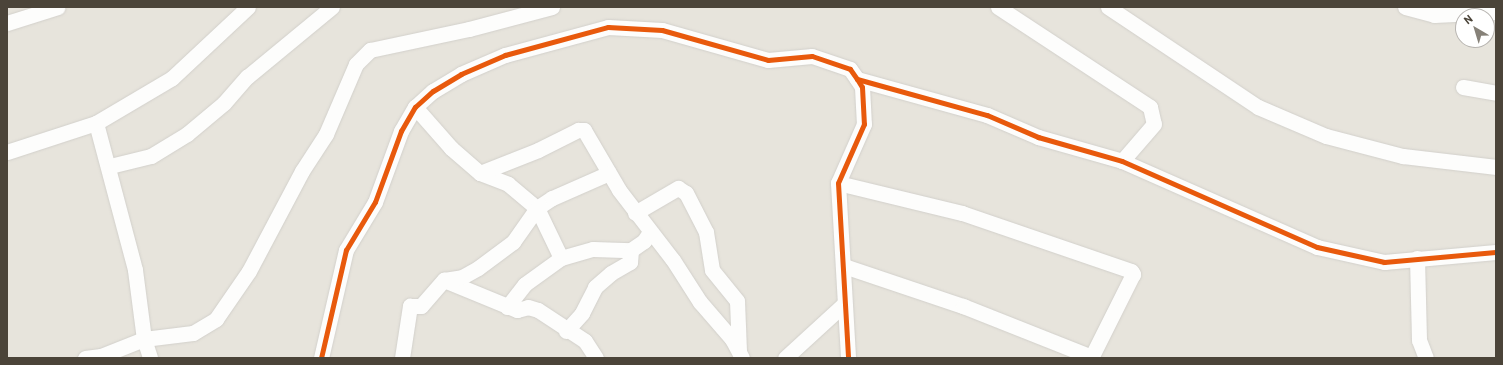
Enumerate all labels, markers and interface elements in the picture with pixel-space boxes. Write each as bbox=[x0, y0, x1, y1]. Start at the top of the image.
north arrow bbox=[1455, 8, 1495, 48]
text: N bbox=[1461, 12, 1475, 26]

